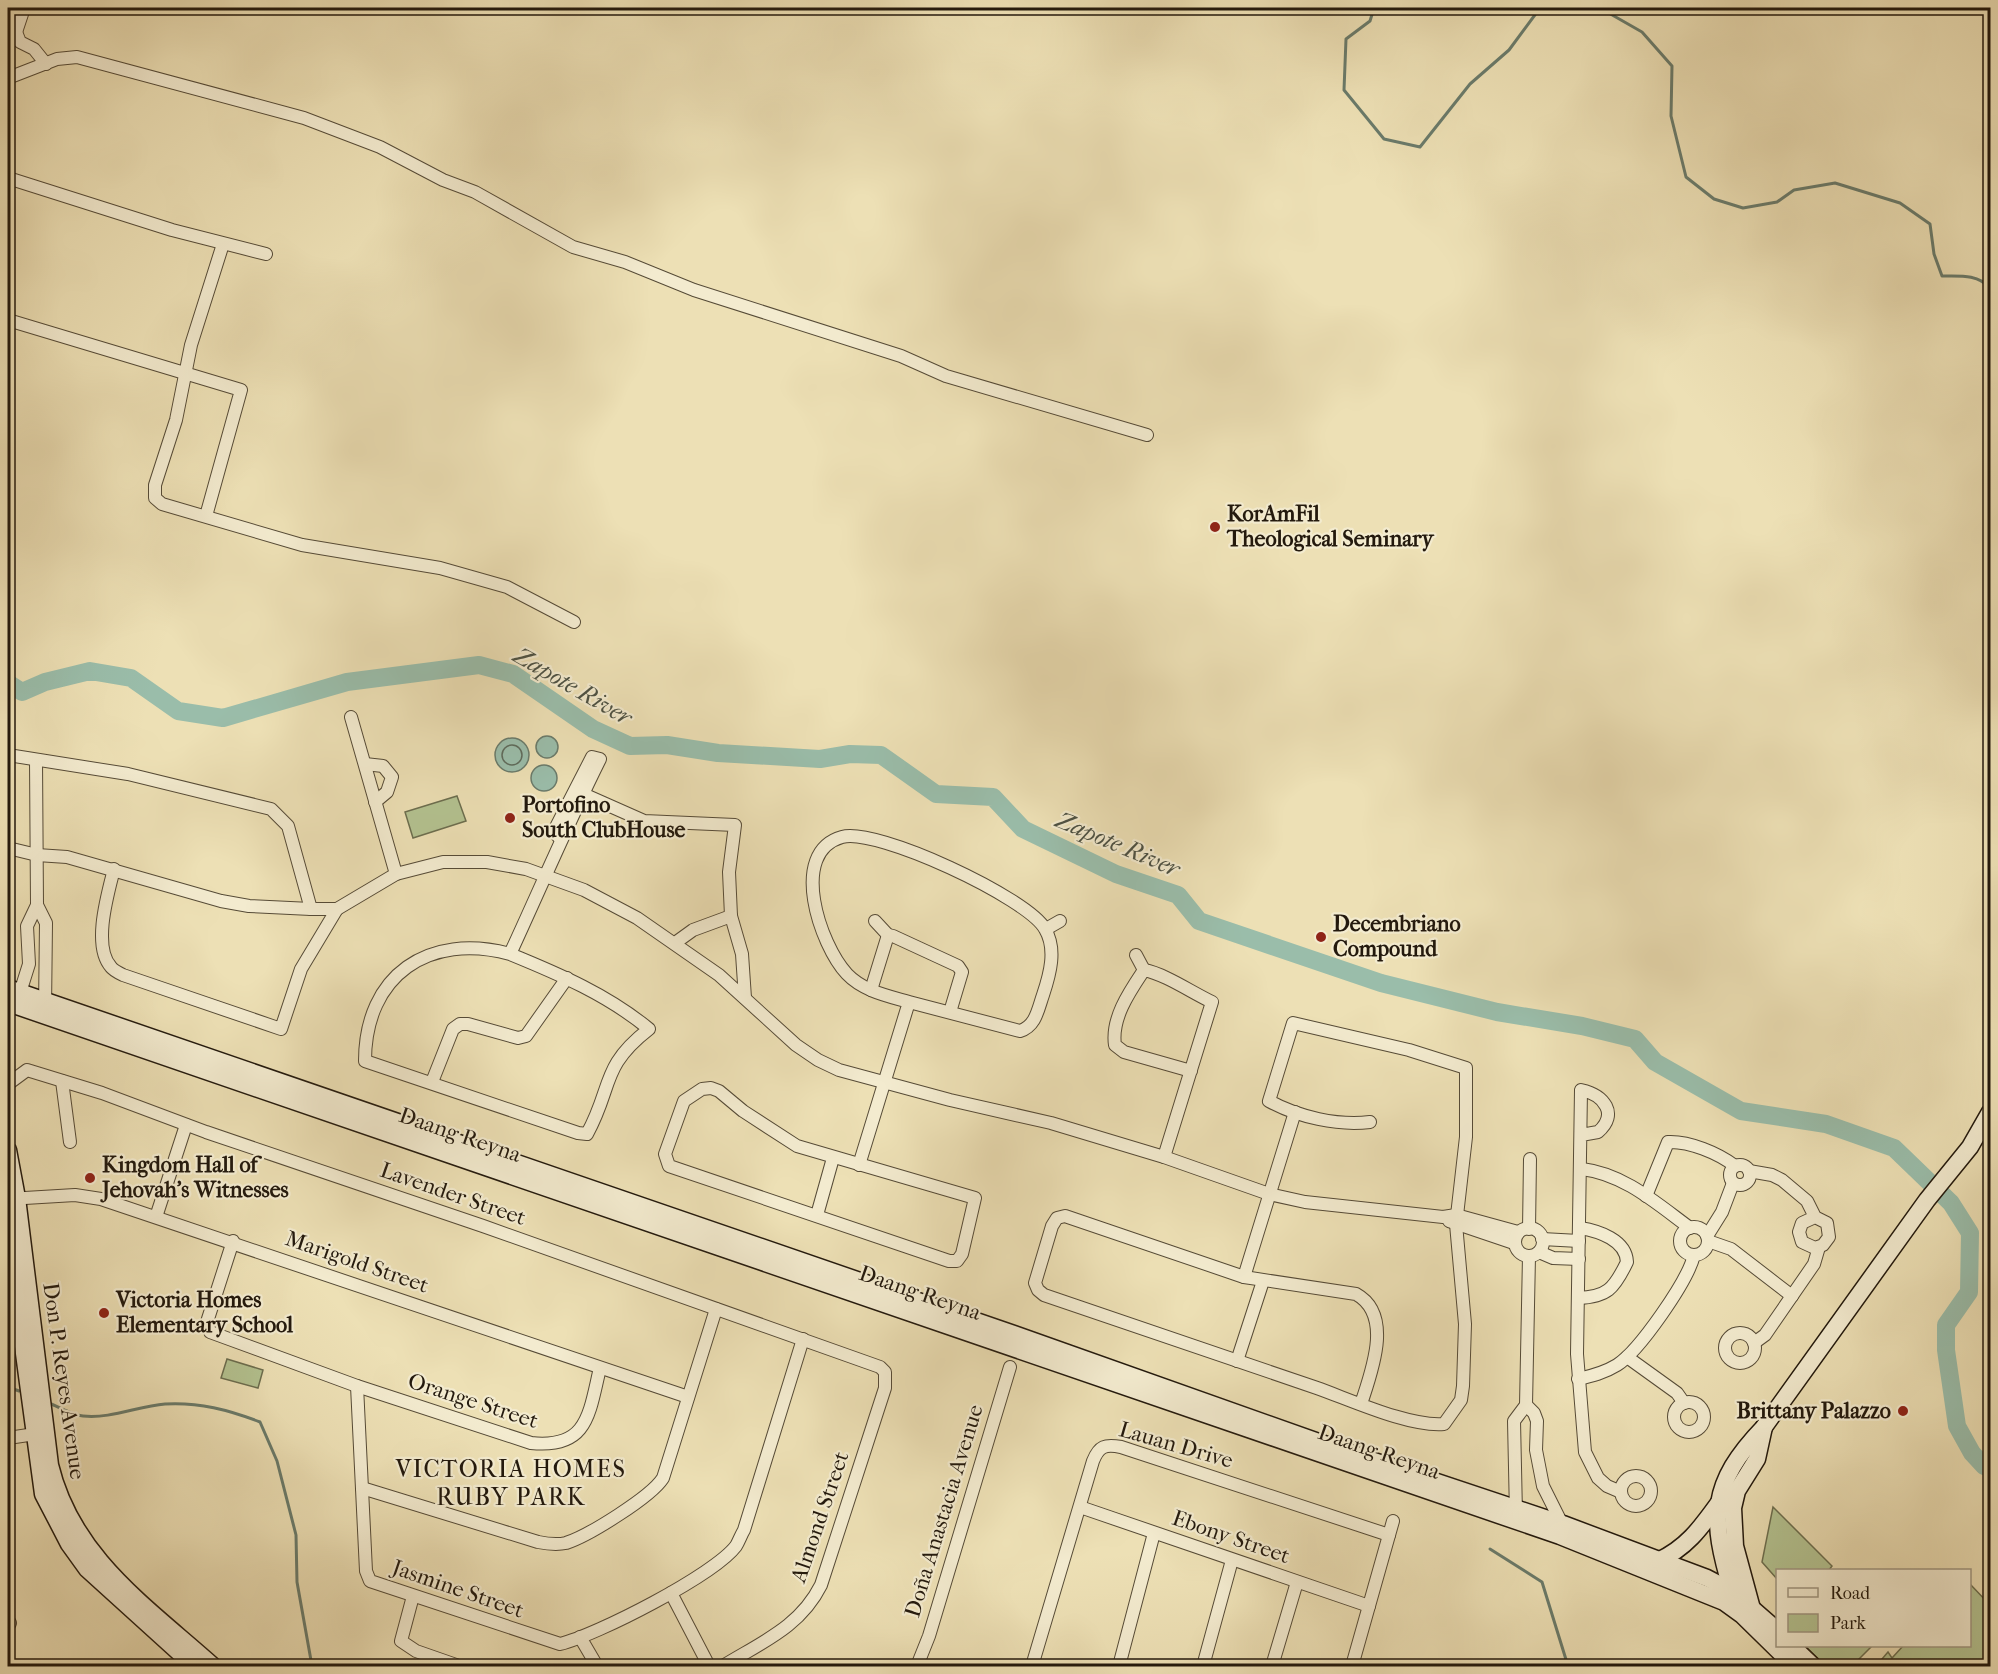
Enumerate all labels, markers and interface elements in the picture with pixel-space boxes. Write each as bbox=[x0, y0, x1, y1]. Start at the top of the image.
place label: KorAmFil Theological Seminary bbox=[1226, 501, 1435, 552]
marker: KorAmFil Theological Seminary bbox=[1208, 520, 1222, 534]
water label: Zapote River bbox=[507, 640, 639, 732]
place label: Portofino South ClubHouse bbox=[522, 792, 686, 843]
water label: Zapote River bbox=[1050, 805, 1186, 884]
marker: Portofino South ClubHouse bbox=[503, 811, 517, 825]
place label: Decembriano Compound bbox=[1333, 911, 1461, 962]
marker: Decembriano Compound bbox=[1314, 930, 1328, 944]
street label: Daang Reyna bbox=[396, 1102, 525, 1168]
place label: Kingdom Hall of Jehovah's Witnesses bbox=[100, 1152, 289, 1203]
street label: Lavender Street bbox=[377, 1157, 529, 1231]
marker: Kingdom Hall of Jehovah's Witnesses bbox=[83, 1171, 97, 1185]
street label: Marigold Street bbox=[282, 1225, 432, 1299]
street label: Daang Reyna bbox=[856, 1260, 985, 1326]
street label: Don P. Reyes Avenue bbox=[37, 1281, 91, 1481]
place label: Victoria Homes Elementary School bbox=[115, 1287, 294, 1338]
marker: Victoria Homes Elementary School bbox=[97, 1306, 111, 1320]
street label: Orange Street bbox=[405, 1368, 541, 1434]
place label: Brittany Palazzo bbox=[1736, 1398, 1891, 1424]
street label: Doña Anastacia Avenue bbox=[899, 1401, 989, 1620]
marker: Brittany Palazzo bbox=[1896, 1404, 1910, 1418]
street label: Lauan Drive bbox=[1116, 1416, 1236, 1474]
street label: Daang Reyna bbox=[1315, 1419, 1444, 1485]
street label: Almond Street bbox=[785, 1448, 855, 1587]
district label: VICTORIA HOMES RUBY PARK bbox=[395, 1455, 626, 1511]
street label: Ebony Street bbox=[1169, 1505, 1293, 1569]
street label: Jasmine Street bbox=[387, 1554, 527, 1624]
legend bbox=[1776, 1569, 1971, 1647]
text: Road bbox=[1830, 1583, 1870, 1604]
text: Park bbox=[1830, 1613, 1867, 1634]

